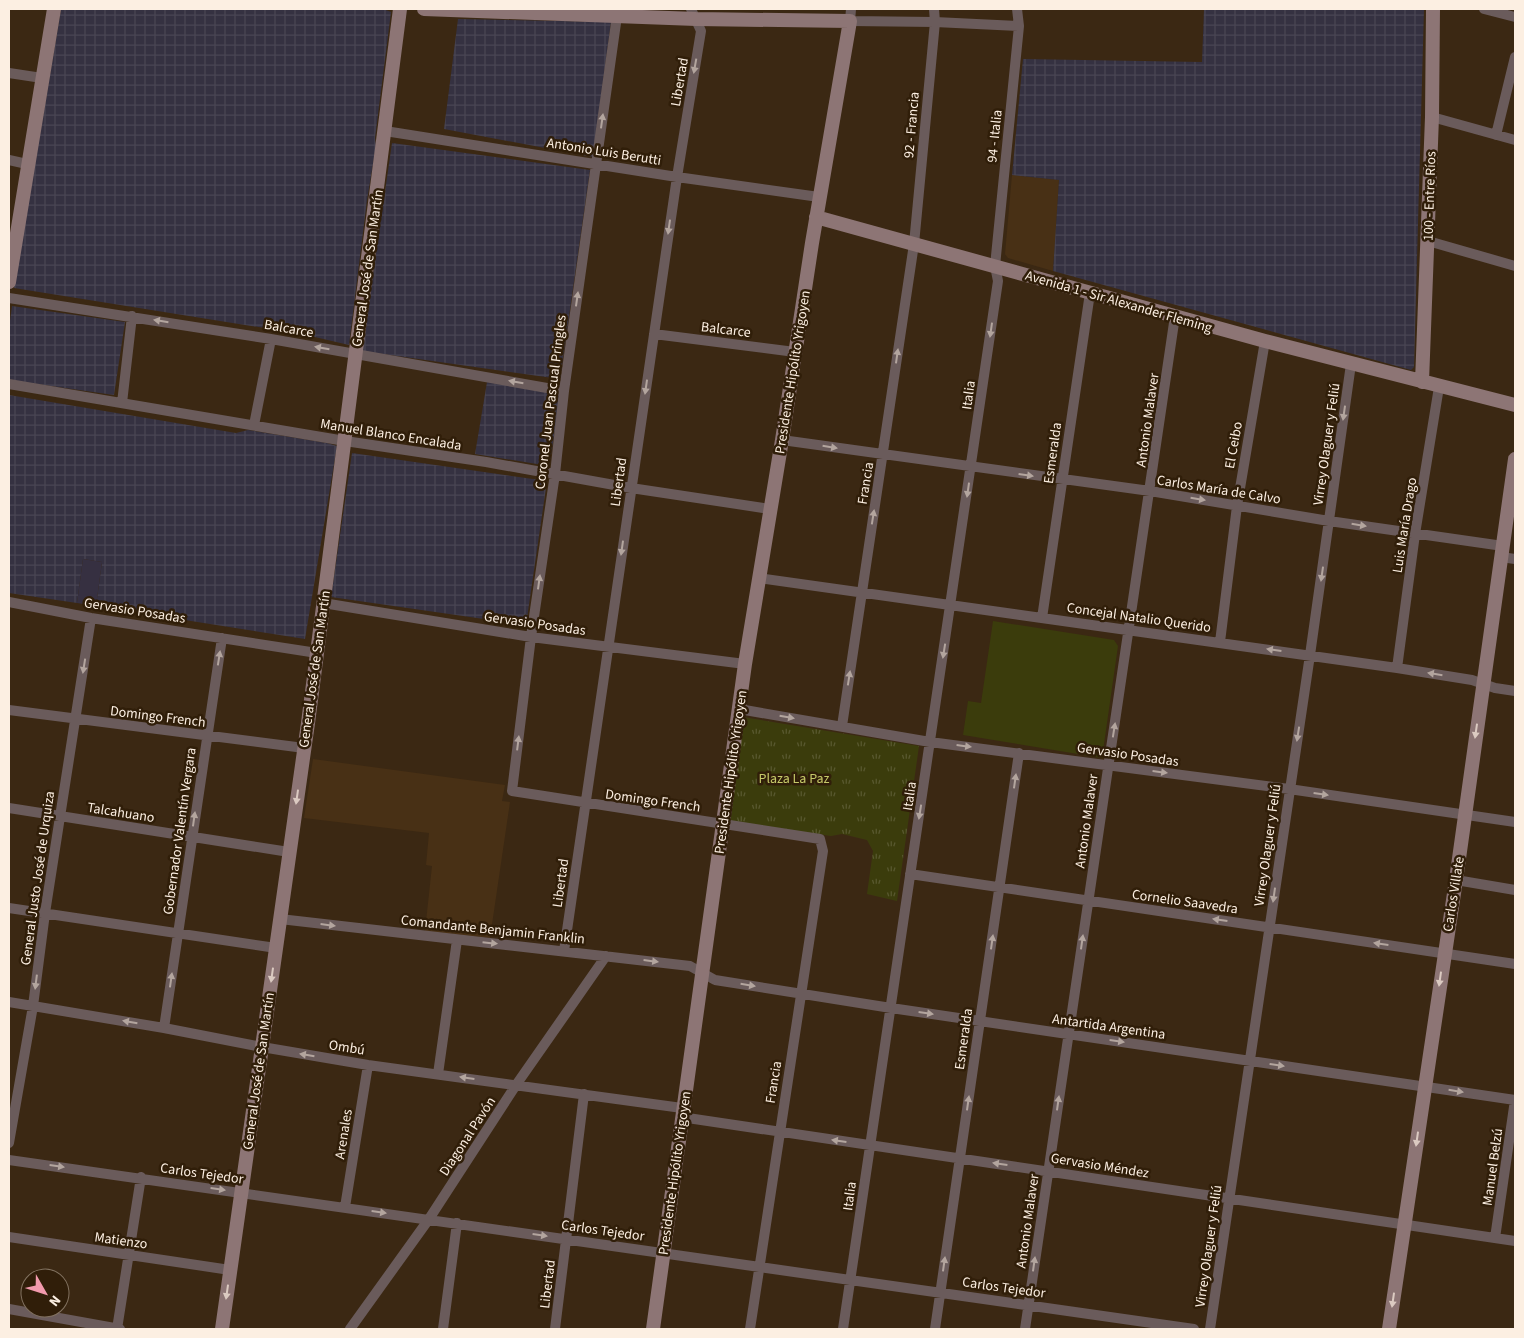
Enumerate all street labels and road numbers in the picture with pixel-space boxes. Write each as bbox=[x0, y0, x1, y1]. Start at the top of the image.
street label: Libertad bbox=[666, 56, 694, 108]
street label: 92 - Francia bbox=[899, 91, 925, 159]
street label: 94 - Italia bbox=[982, 109, 1008, 164]
street label: Antonio Luis Berutti bbox=[545, 133, 662, 171]
street label: 100 - Entre Ríos bbox=[1418, 151, 1442, 241]
street label: General José de San Martín bbox=[347, 188, 389, 348]
street label: Avenida 1 - Sir Alexander Fleming bbox=[1023, 266, 1215, 338]
street label: Presidente Hipólito Yrigoyen bbox=[770, 289, 816, 455]
street label: Coronel Juan Pascual Pringles bbox=[530, 314, 572, 491]
street label: Balcarce bbox=[263, 315, 315, 343]
street label: Balcarce bbox=[700, 317, 752, 343]
street label: Antonio Malaver bbox=[1131, 372, 1165, 469]
street label: Italia bbox=[957, 379, 981, 411]
street label: Virrey Olaguer y Feliú bbox=[1308, 382, 1345, 507]
street label: Manuel Blanco Encalada bbox=[319, 414, 463, 456]
street label: El Ceibo bbox=[1220, 420, 1248, 470]
street label: Esmeralda bbox=[1039, 421, 1067, 485]
street label: Libertad bbox=[606, 456, 632, 508]
street label: Francia bbox=[853, 460, 879, 506]
street label: Carlos María de Calvo bbox=[1155, 470, 1282, 510]
street label: Luis María Drago bbox=[1388, 476, 1422, 574]
street label: General José de San Martín bbox=[294, 589, 336, 749]
street label: Gervasio Posadas bbox=[83, 593, 187, 629]
street label: Concejal Natalio Querido bbox=[1065, 598, 1212, 638]
street label: Gervasio Posadas bbox=[483, 607, 587, 641]
street label: Presidente Hipólito Yrigoyen bbox=[710, 689, 752, 855]
street label: Domingo French bbox=[109, 701, 207, 733]
street label: Gervasio Posadas bbox=[1076, 738, 1180, 772]
street label: Gobernador Valentín Vergara bbox=[158, 746, 202, 916]
street label: Antonio Malaver bbox=[1070, 773, 1104, 870]
street label: Italia bbox=[898, 780, 922, 812]
street label: Virrey Olaguer y Feliú bbox=[1249, 783, 1286, 908]
street label: Domingo French bbox=[604, 784, 702, 818]
street label: General Justo José de Urquiza bbox=[16, 790, 60, 966]
street label: Talcahuano bbox=[86, 798, 156, 828]
street label: Carlos Villate bbox=[1438, 855, 1470, 933]
street label: Libertad bbox=[548, 857, 574, 909]
street label: Cornelio Saavedra bbox=[1131, 885, 1239, 919]
street label: Comandante Benjamin Franklin bbox=[400, 910, 586, 950]
street label: General José de San Martín bbox=[238, 991, 280, 1151]
street label: Esmeralda bbox=[950, 1007, 978, 1071]
street label: Antartida Argentina bbox=[1051, 1009, 1167, 1045]
street label: Ombú bbox=[327, 1035, 366, 1061]
street label: Francia bbox=[761, 1059, 787, 1105]
street label: Presidente Hipólito Yrigoyen bbox=[654, 1090, 696, 1256]
street label: Diagonal Pavón bbox=[435, 1093, 501, 1180]
street label: Arenales bbox=[330, 1108, 358, 1161]
street label: Manuel Belzú bbox=[1478, 1127, 1508, 1207]
street label: Gervasio Méndez bbox=[1049, 1148, 1150, 1184]
street label: Carlos Tejedor bbox=[159, 1158, 245, 1190]
street label: Antonio Malaver bbox=[1011, 1173, 1045, 1270]
street label: Italia bbox=[838, 1180, 862, 1212]
street label: Virrey Olaguer y Feliú bbox=[1190, 1184, 1227, 1309]
street label: Carlos Tejedor bbox=[560, 1215, 646, 1247]
street label: Matienzo bbox=[93, 1227, 149, 1255]
street label: Libertad bbox=[535, 1259, 561, 1310]
street label: Carlos Tejedor bbox=[961, 1272, 1047, 1304]

